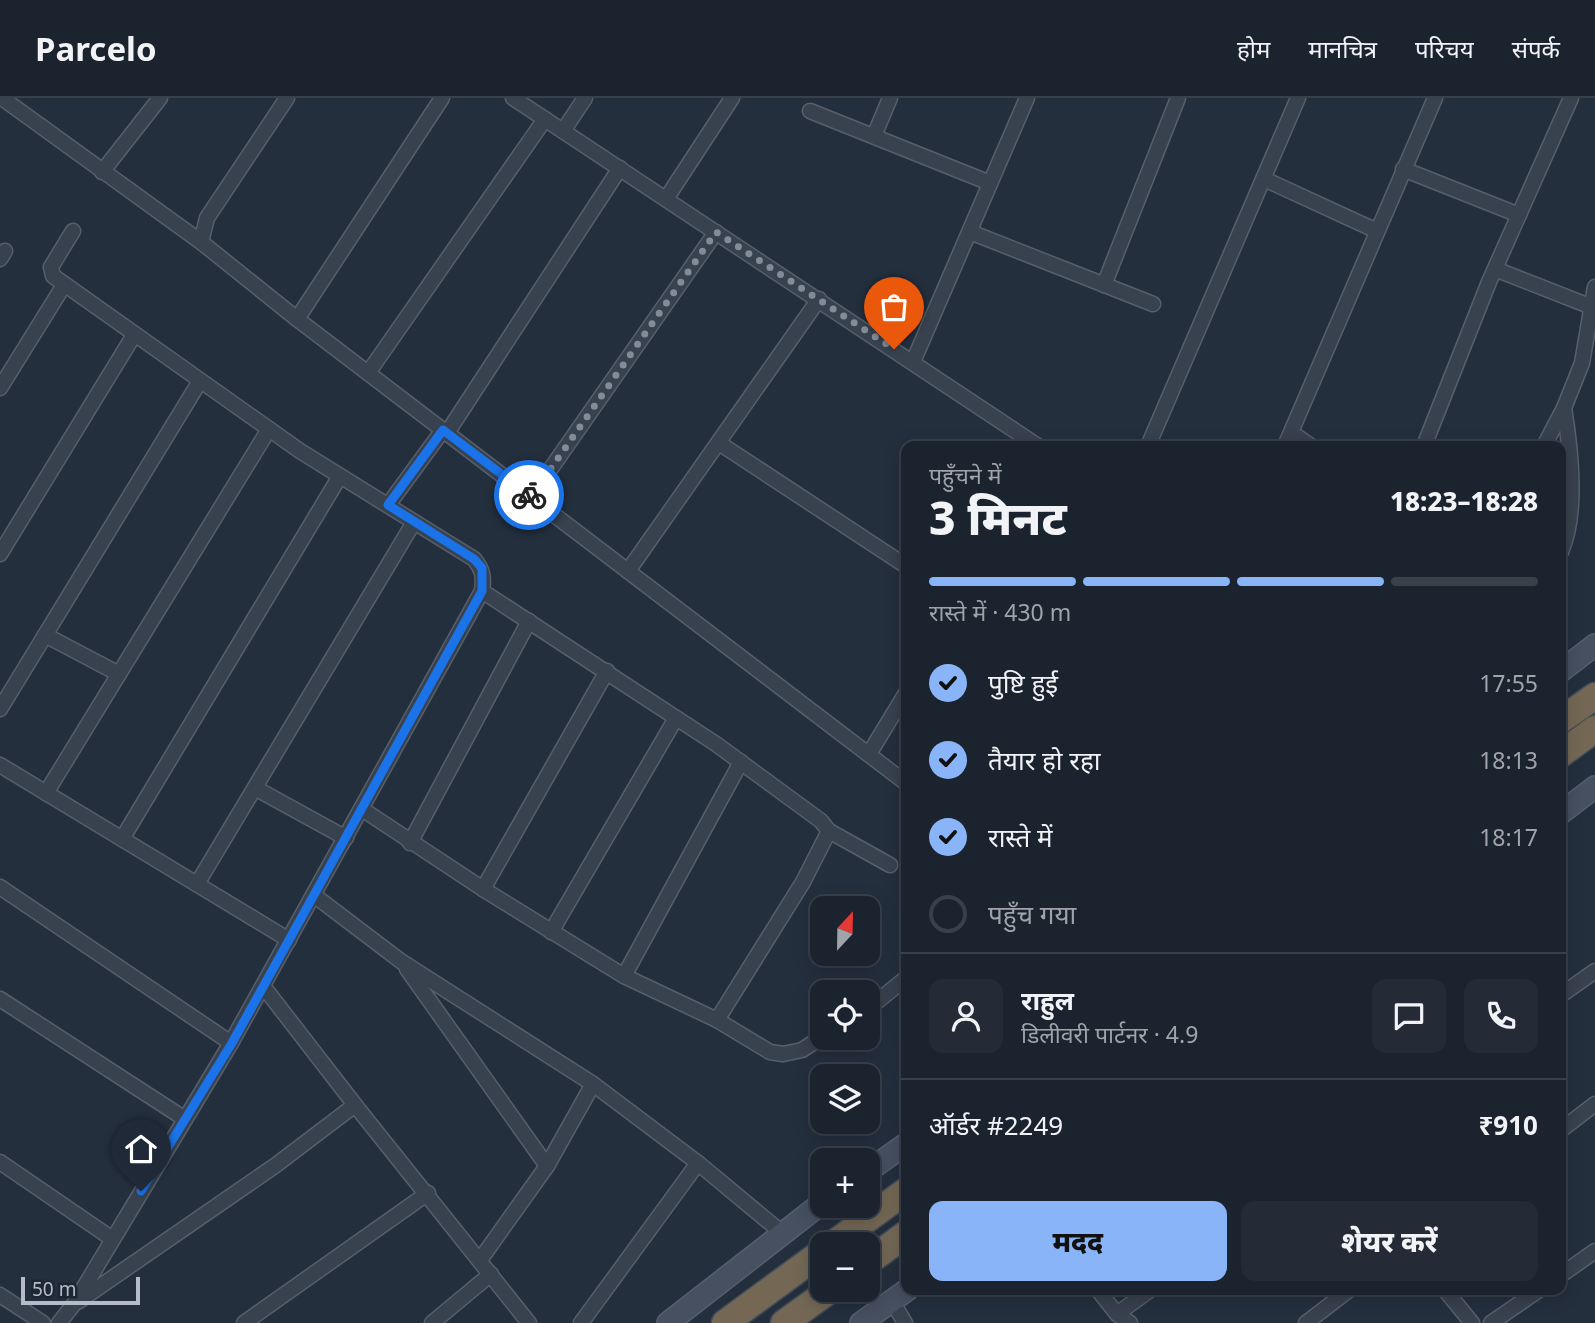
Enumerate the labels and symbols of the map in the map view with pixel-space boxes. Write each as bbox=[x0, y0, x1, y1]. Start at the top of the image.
pin bbox=[864, 277, 924, 349]
courier bbox=[494, 460, 564, 530]
north arrow bbox=[810, 896, 880, 966]
pin bbox=[111, 1119, 171, 1191]
scale bar bbox=[21, 1274, 140, 1306]

